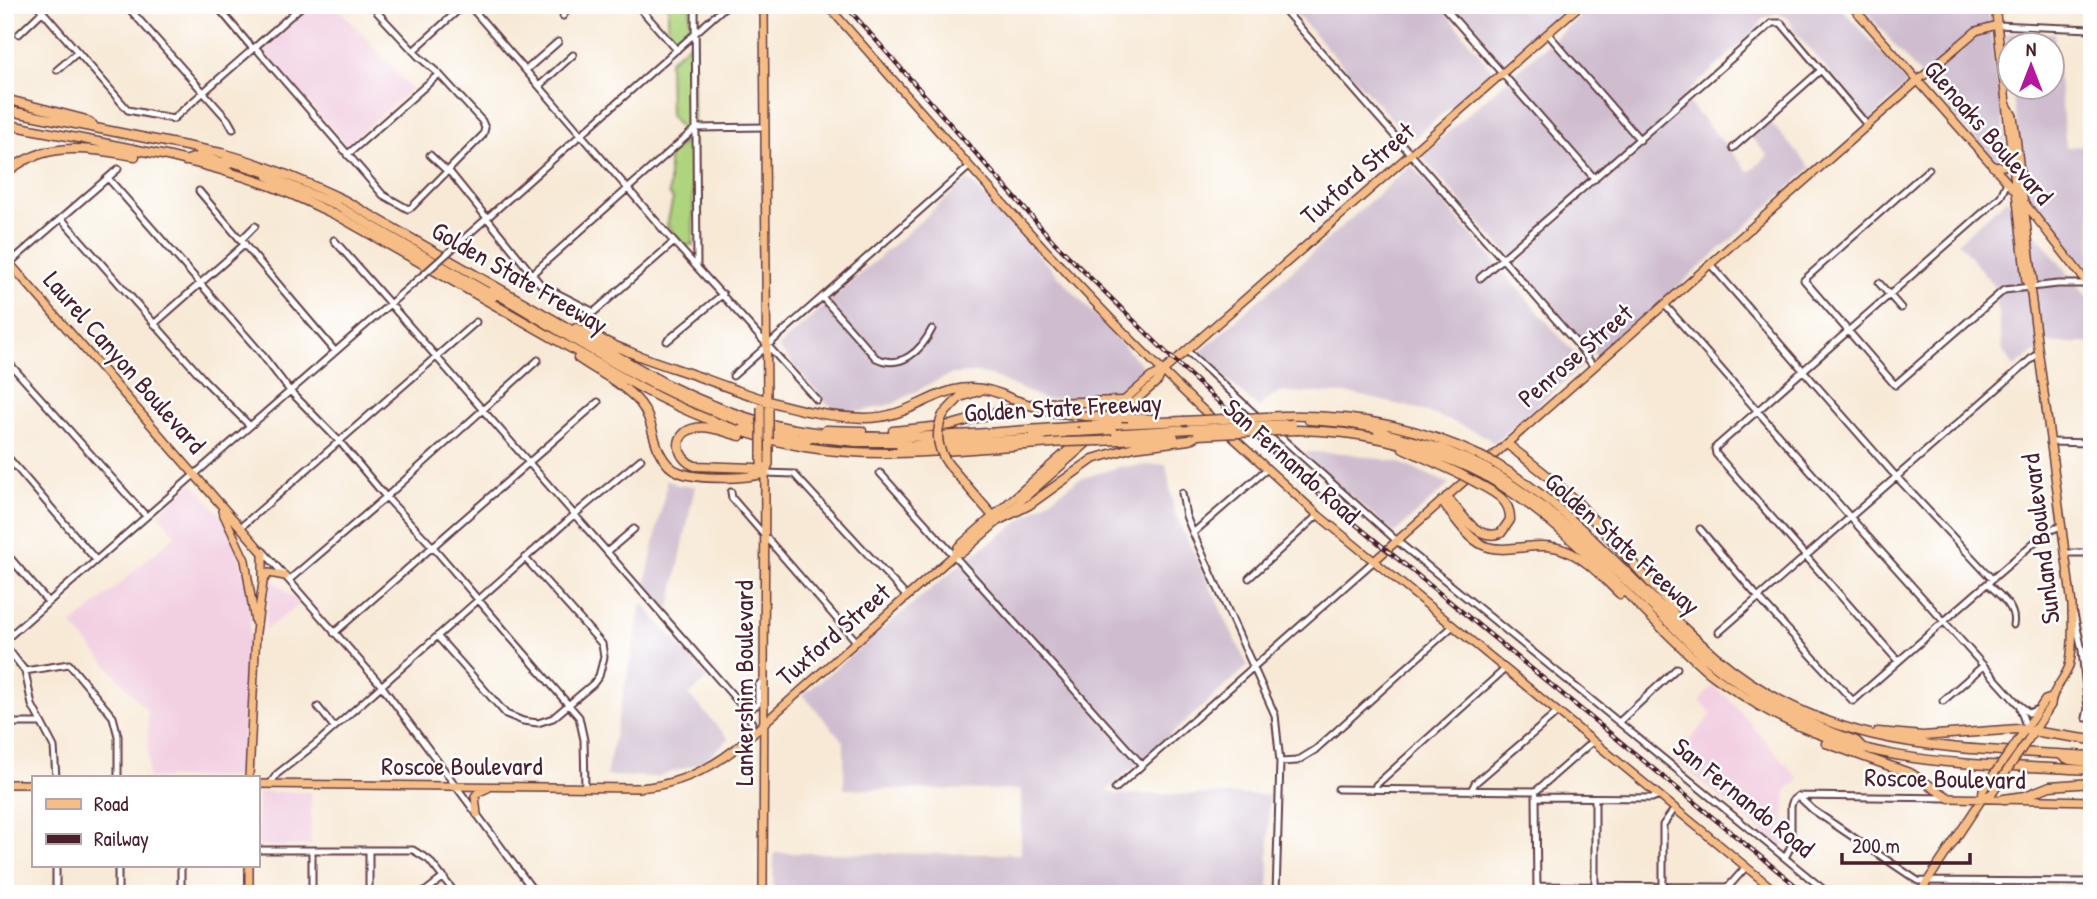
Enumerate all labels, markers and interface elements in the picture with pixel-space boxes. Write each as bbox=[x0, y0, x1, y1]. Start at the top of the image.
north arrow bbox=[1996, 32, 2066, 102]
text: N bbox=[2026, 36, 2036, 62]
street label: Glenoaks Boulevard bbox=[1916, 52, 2062, 212]
street label: Tuxford Street bbox=[1292, 113, 1422, 232]
street label: Golden State Freeway bbox=[425, 212, 615, 342]
street label: Laurel Canyon Boulevard bbox=[36, 263, 214, 461]
street label: Penrose Street bbox=[1510, 295, 1641, 415]
street label: Golden State Freeway bbox=[963, 384, 1163, 430]
street label: San Fernando Road bbox=[1216, 390, 1368, 532]
street label: Sunland Boulevard bbox=[2012, 452, 2068, 626]
street label: Golden State Freeway bbox=[1538, 464, 1708, 622]
street label: Tuxford Street bbox=[768, 574, 898, 693]
street label: Lankershim Boulevard bbox=[726, 580, 761, 786]
street label: San Fernando Road bbox=[1666, 729, 1822, 865]
street label: Roscoe Boulevard bbox=[381, 748, 543, 783]
street label: Roscoe Boulevard bbox=[1864, 759, 2026, 797]
legend bbox=[32, 776, 259, 867]
text: Road bbox=[94, 789, 128, 818]
scale bar bbox=[1842, 822, 1969, 866]
text: Railway bbox=[94, 824, 149, 853]
text: 200 m bbox=[1852, 831, 1900, 860]

